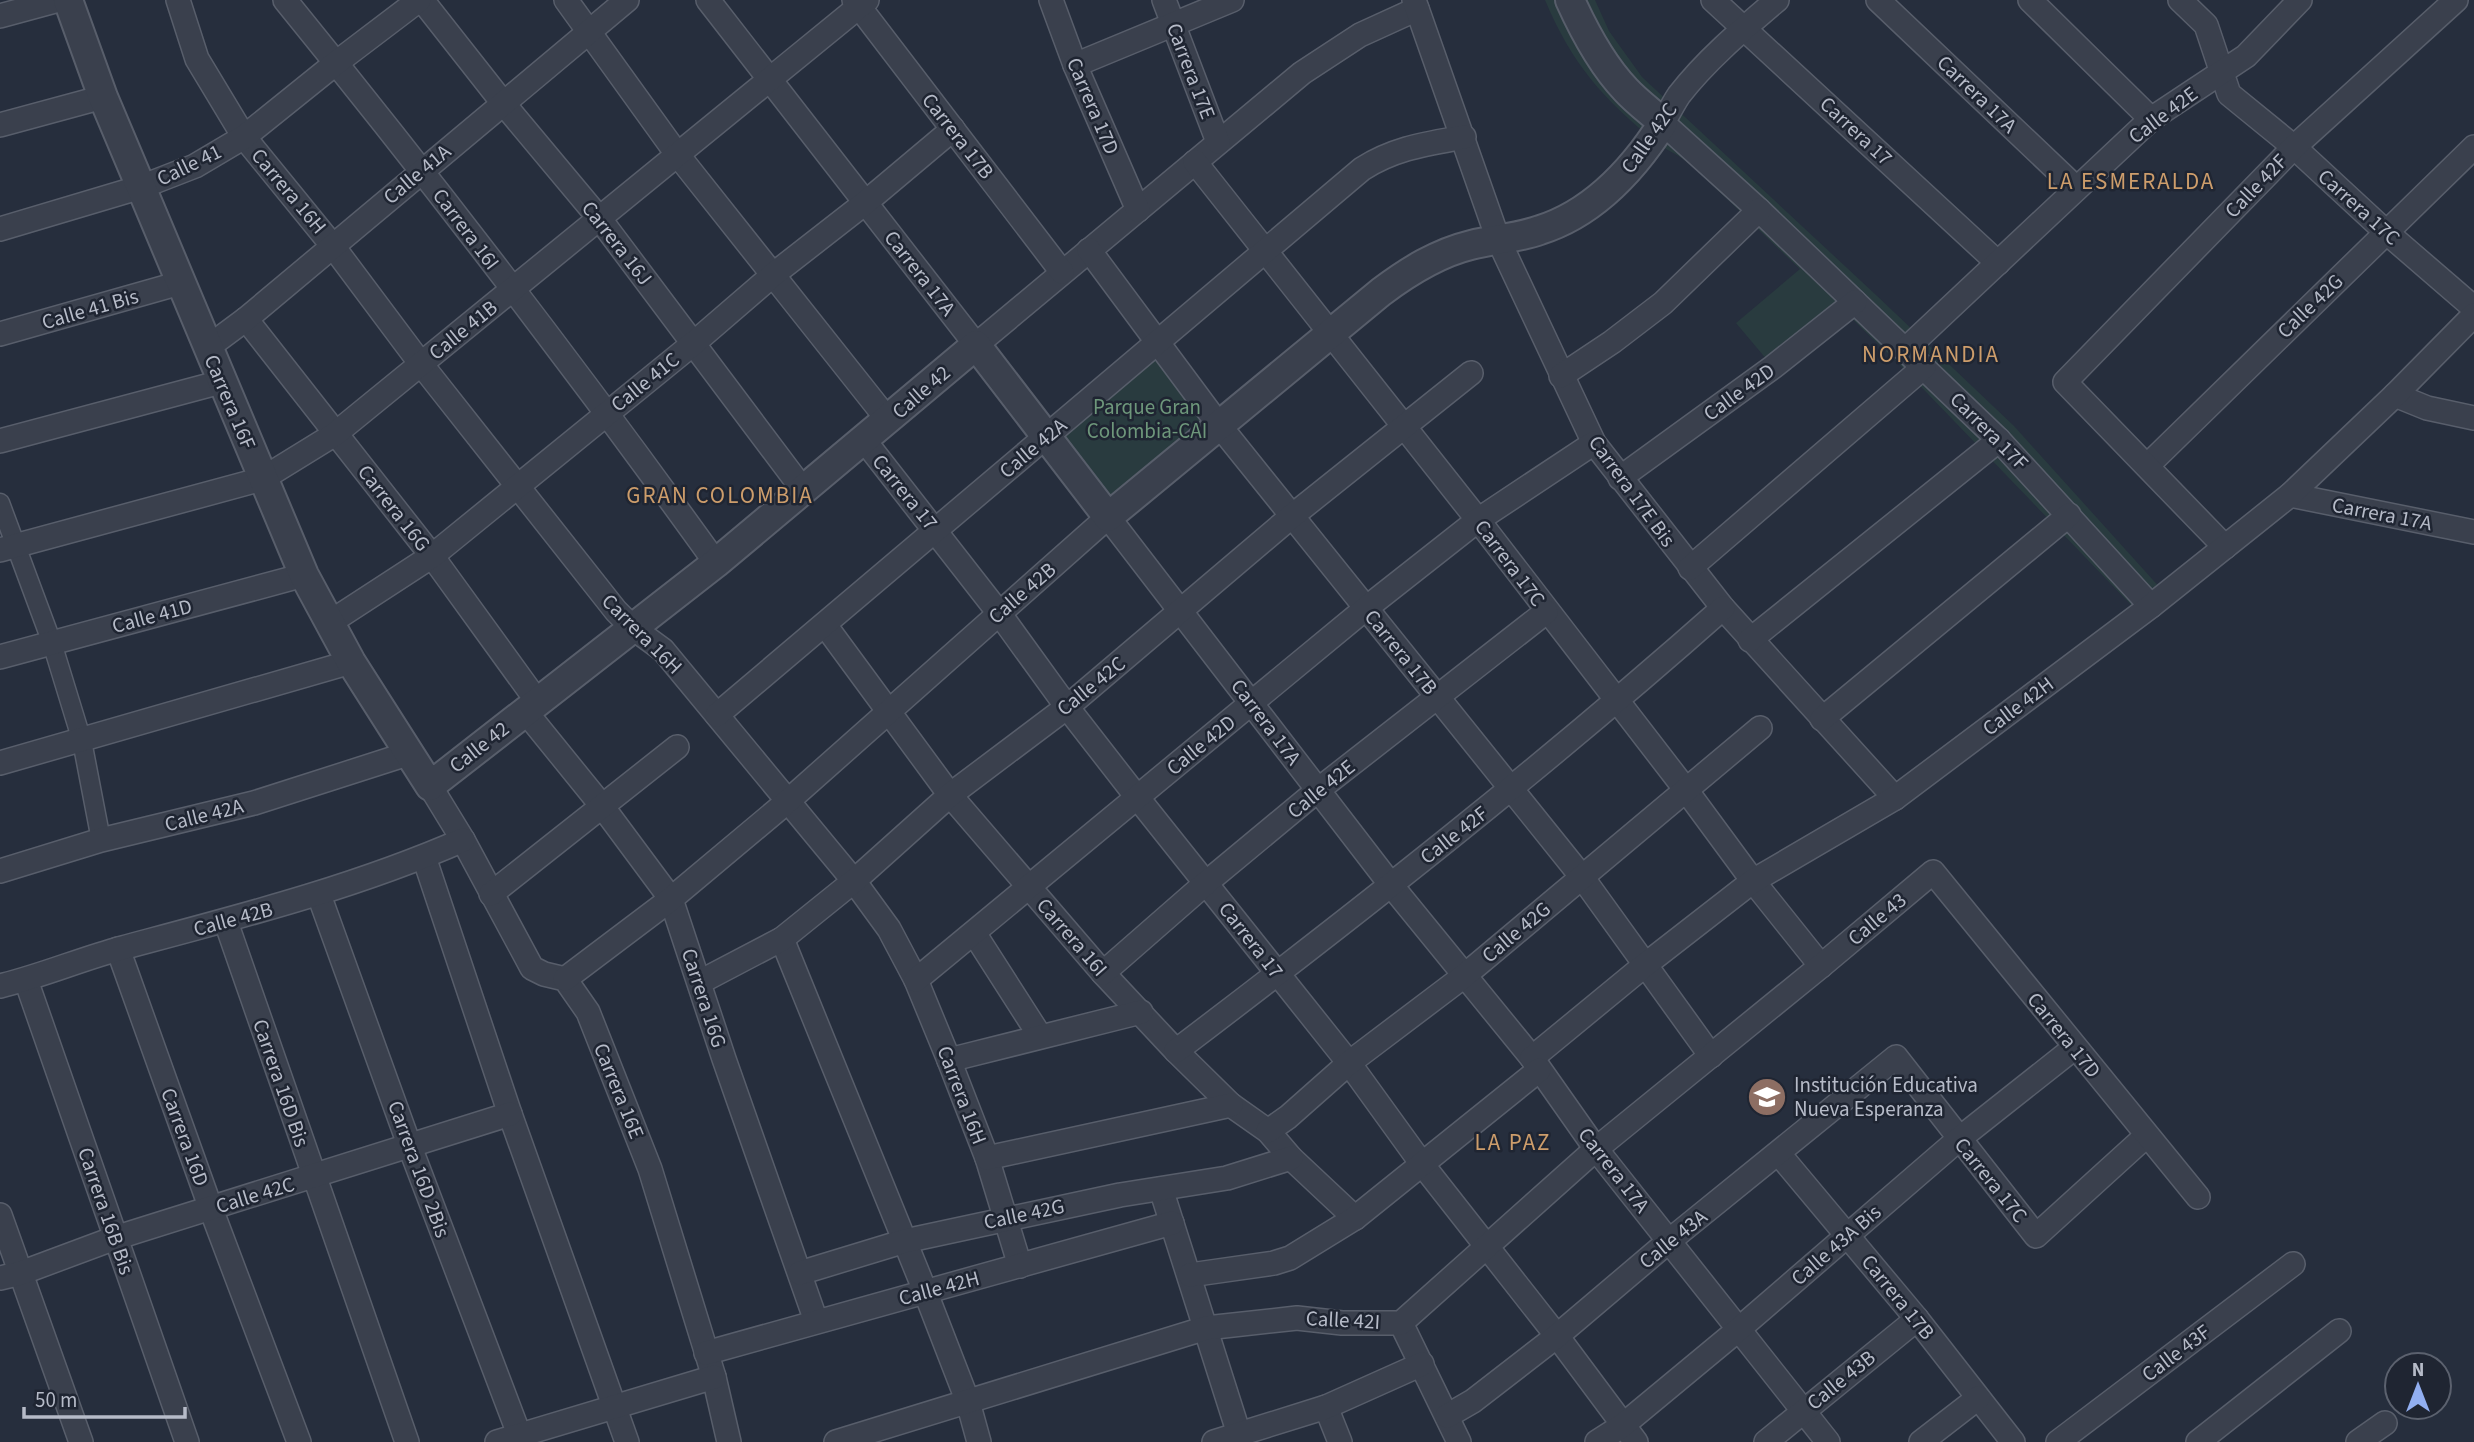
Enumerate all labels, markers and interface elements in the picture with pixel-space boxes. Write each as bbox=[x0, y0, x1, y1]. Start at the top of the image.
street label: Carrera 17E bbox=[1159, 19, 1223, 123]
street label: Carrera 17A bbox=[1930, 48, 2024, 140]
street label: Carrera 17D bbox=[1059, 53, 1127, 159]
street label: Calle 42E bbox=[2122, 79, 2204, 151]
street label: Carrera 17B bbox=[915, 87, 1001, 185]
street label: Carrera 17 bbox=[1813, 89, 1899, 173]
street label: Calle 42C bbox=[1614, 96, 1684, 180]
street label: Calle 41 bbox=[152, 136, 226, 194]
street label: Calle 41A bbox=[377, 136, 458, 211]
street label: Carrera 16H bbox=[244, 142, 334, 240]
street label: Calle 42F bbox=[2218, 147, 2294, 225]
street label: Carrera 17C bbox=[2311, 162, 2407, 252]
district label: LA ESMERALDA bbox=[2047, 165, 2215, 198]
street label: Carrera 16I bbox=[425, 182, 507, 276]
street label: Carrera 16J bbox=[574, 194, 660, 292]
street label: Carrera 17A bbox=[877, 224, 963, 323]
street label: Calle 42G bbox=[2270, 267, 2350, 345]
street label: Calle 41 Bis bbox=[38, 281, 142, 337]
street label: Calle 41B bbox=[422, 293, 504, 367]
district label: NORMANDIA bbox=[1862, 338, 2000, 371]
street label: Calle 41C bbox=[604, 345, 686, 419]
street label: Carrera 16F bbox=[197, 350, 263, 454]
street label: Calle 42D bbox=[1697, 356, 1781, 428]
street label: Calle 42 bbox=[885, 358, 957, 426]
street label: Carrera 17F bbox=[1943, 385, 2035, 477]
park label: Parque Gran Colombia-CAI bbox=[1087, 392, 1207, 446]
street label: Calle 42A bbox=[993, 410, 1074, 485]
street label: Carrera 17E Bis bbox=[1581, 429, 1683, 553]
street label: Carrera 17 bbox=[865, 448, 945, 536]
street label: Carrera 16G bbox=[351, 458, 437, 558]
district label: GRAN COLOMBIA bbox=[626, 479, 814, 512]
street label: Carrera 17A bbox=[2329, 490, 2435, 538]
street label: Carrera 17C bbox=[1467, 513, 1553, 613]
street label: Calle 42B bbox=[982, 555, 1062, 631]
street label: Carrera 16H bbox=[595, 587, 689, 681]
street label: Calle 41D bbox=[109, 591, 195, 641]
street label: Carrera 17B bbox=[1357, 603, 1445, 701]
street label: Calle 42C bbox=[1050, 649, 1132, 723]
street label: Calle 42H bbox=[1976, 669, 2060, 743]
street label: Carrera 17A bbox=[1224, 673, 1309, 772]
street label: Calle 42D bbox=[1160, 708, 1242, 782]
street label: Calle 42 bbox=[443, 714, 515, 780]
street label: Calle 42E bbox=[1281, 752, 1361, 826]
street label: Calle 42A bbox=[161, 791, 247, 839]
street label: Calle 42F bbox=[1414, 799, 1494, 871]
street label: Calle 43 bbox=[1841, 885, 1913, 953]
street label: Carrera 16I bbox=[1029, 891, 1115, 983]
street label: Calle 42B bbox=[190, 894, 276, 944]
street label: Calle 42G bbox=[1475, 894, 1557, 970]
street label: Carrera 17 bbox=[1212, 895, 1290, 985]
street label: Carrera 16G bbox=[674, 944, 734, 1052]
street label: Carrera 17D bbox=[2020, 986, 2108, 1084]
street label: Carrera 16D Bis bbox=[245, 1015, 317, 1151]
street label: Carrera 16E bbox=[586, 1039, 652, 1143]
street label: Carrera 16H bbox=[929, 1041, 995, 1149]
place label: Institución Educativa Nueva Esperanza bbox=[1794, 1070, 1978, 1124]
school or university icon: Institución Educativa Nueva Esperanza bbox=[1746, 1076, 1788, 1118]
street label: Carrera 16D bbox=[153, 1084, 217, 1190]
street label: Carrera 16D 2Bis bbox=[380, 1096, 458, 1242]
street label: Carrera 17A bbox=[1571, 1121, 1657, 1220]
district label: LA PAZ bbox=[1475, 1126, 1552, 1159]
street label: Carrera 17C bbox=[1947, 1131, 2035, 1229]
street label: Carrera 16B Bis bbox=[70, 1143, 142, 1279]
street label: Calle 42C bbox=[212, 1169, 298, 1221]
street label: Calle 42G bbox=[981, 1191, 1067, 1237]
street label: Calle 43A Bis bbox=[1784, 1197, 1888, 1293]
street label: Calle 43A bbox=[1632, 1202, 1714, 1276]
street label: Carrera 17B bbox=[1854, 1248, 1942, 1346]
street label: Calle 42H bbox=[895, 1263, 983, 1313]
street label: Calle 42I bbox=[1305, 1303, 1381, 1337]
street label: Calle 43F bbox=[2135, 1317, 2217, 1389]
street label: Calle 43B bbox=[1800, 1343, 1882, 1417]
north arrow bbox=[2383, 1351, 2453, 1421]
text: N bbox=[2412, 1357, 2424, 1384]
scale bar bbox=[24, 1376, 186, 1420]
text: 50 m bbox=[35, 1385, 77, 1415]

